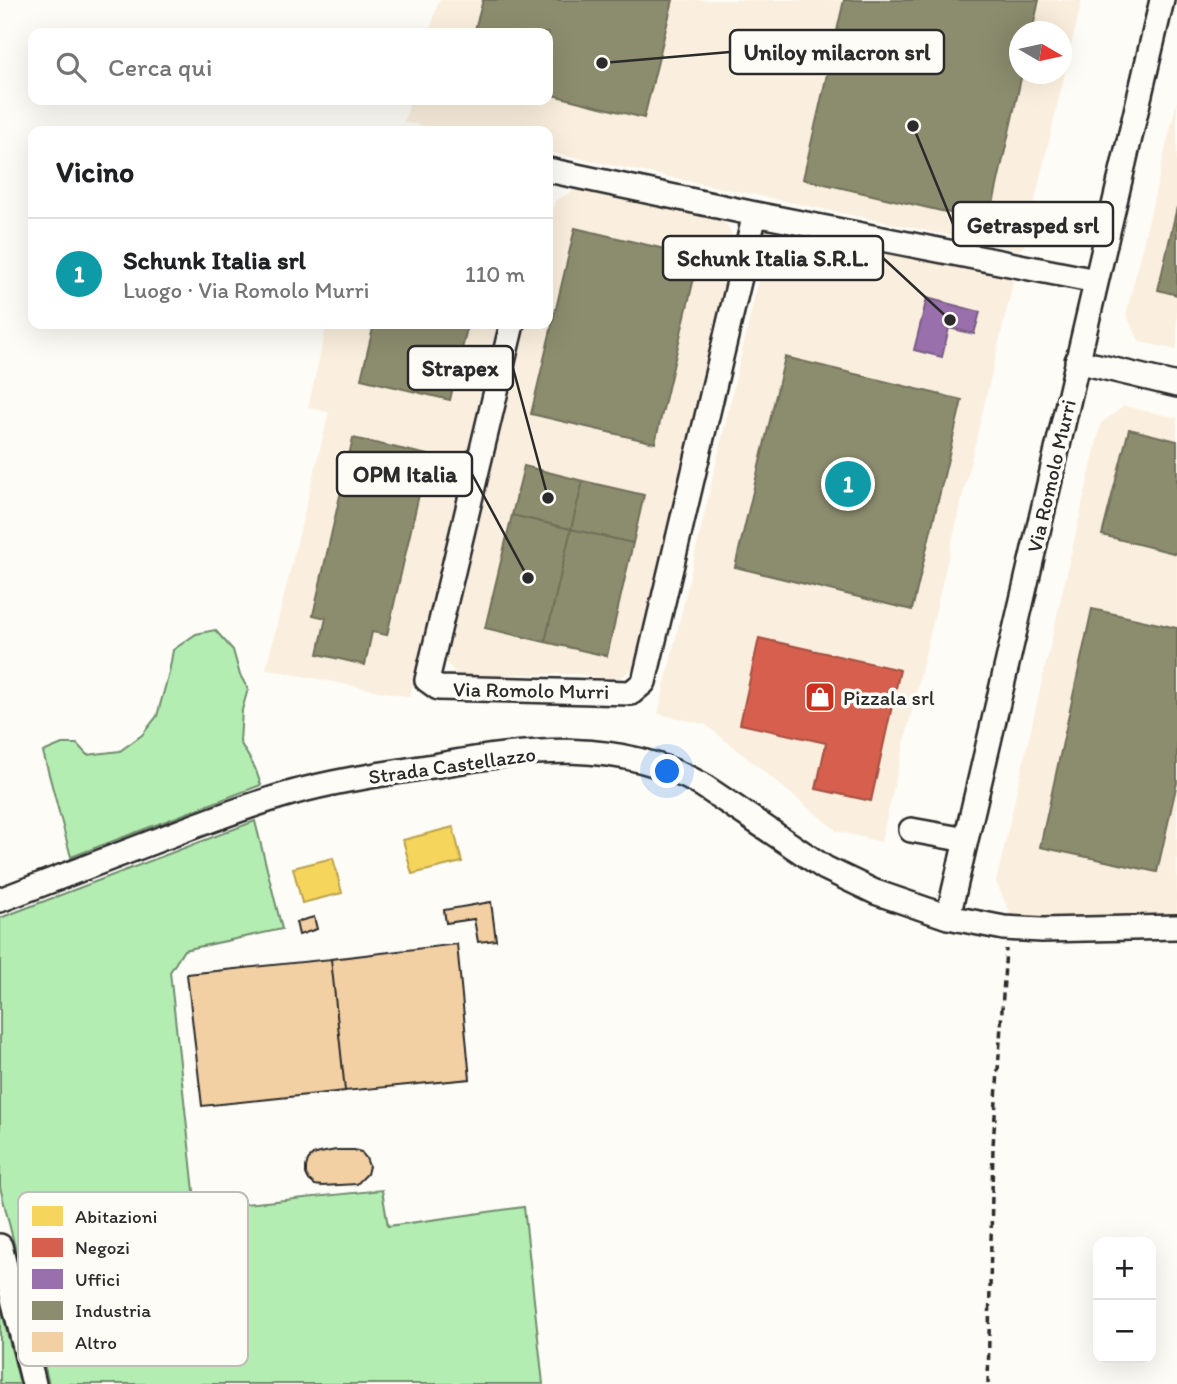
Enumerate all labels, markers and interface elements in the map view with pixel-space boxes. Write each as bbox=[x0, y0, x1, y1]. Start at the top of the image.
north arrow bbox=[1009, 21, 1072, 84]
search box bbox=[28, 28, 553, 105]
callout: Uniloy milacron srl bbox=[730, 30, 944, 74]
text: Uniloy milacron srl bbox=[743, 38, 931, 66]
icon: search bbox=[52, 48, 90, 86]
text: Cerca qui bbox=[108, 51, 212, 83]
text: Vicino bbox=[56, 153, 134, 190]
callout: Getrasped srl bbox=[953, 202, 1113, 246]
text: Getrasped srl bbox=[967, 211, 1100, 239]
callout: Schunk Italia S.R.L. bbox=[663, 236, 883, 280]
text: Schunk Italia srl bbox=[123, 244, 306, 276]
text: Schunk Italia S.R.L. bbox=[677, 244, 869, 272]
text: 1 bbox=[74, 260, 84, 288]
text: 110 m bbox=[465, 260, 525, 288]
text: Luogo · Via Romolo Murri bbox=[123, 276, 369, 304]
callout: Strapex bbox=[408, 346, 513, 390]
text: Strapex bbox=[422, 354, 499, 382]
street label: Via Romolo Murri bbox=[1021, 397, 1081, 555]
callout: OPM Italia bbox=[337, 452, 472, 496]
pin: 1 bbox=[825, 458, 871, 510]
text: OPM Italia bbox=[353, 460, 458, 488]
street label: Via Romolo Murri bbox=[453, 676, 609, 704]
shop icon: Pizzala srl bbox=[803, 680, 837, 714]
place label: Pizzala srl bbox=[843, 685, 935, 710]
street label: Strada Castellazzo bbox=[367, 741, 537, 789]
your location bbox=[650, 754, 684, 788]
legend bbox=[18, 1192, 248, 1366]
text: Abitazioni bbox=[75, 1205, 157, 1228]
text: Negozi bbox=[75, 1236, 130, 1259]
map controls bbox=[1093, 1237, 1156, 1363]
button: + bbox=[1093, 1237, 1156, 1300]
text: Uffici bbox=[75, 1268, 120, 1291]
text: Industria bbox=[75, 1299, 151, 1322]
button: − bbox=[1093, 1300, 1156, 1363]
text: Altro bbox=[75, 1331, 117, 1354]

